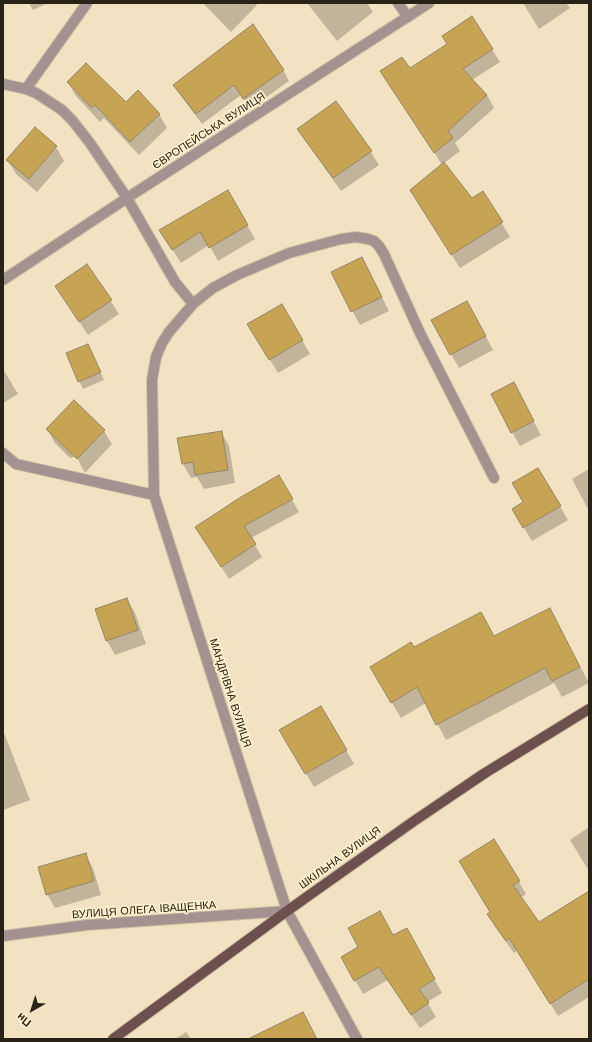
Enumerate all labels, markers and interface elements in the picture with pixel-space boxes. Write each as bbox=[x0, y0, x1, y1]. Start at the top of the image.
street label: ЄВРОПЕЙСЬКА ВУЛИЦЯ bbox=[150, 90, 268, 172]
street label: МАНДРІВНА ВУЛИЦЯ bbox=[206, 637, 254, 749]
street label: ШКІЛЬНА ВУЛИЦЯ bbox=[297, 824, 383, 892]
street label: ВУЛИЦЯ ОЛЕГА ІВАЩЕНКА bbox=[71, 898, 217, 922]
north arrow bbox=[12, 990, 52, 1030]
text: Пн bbox=[14, 1010, 34, 1029]

